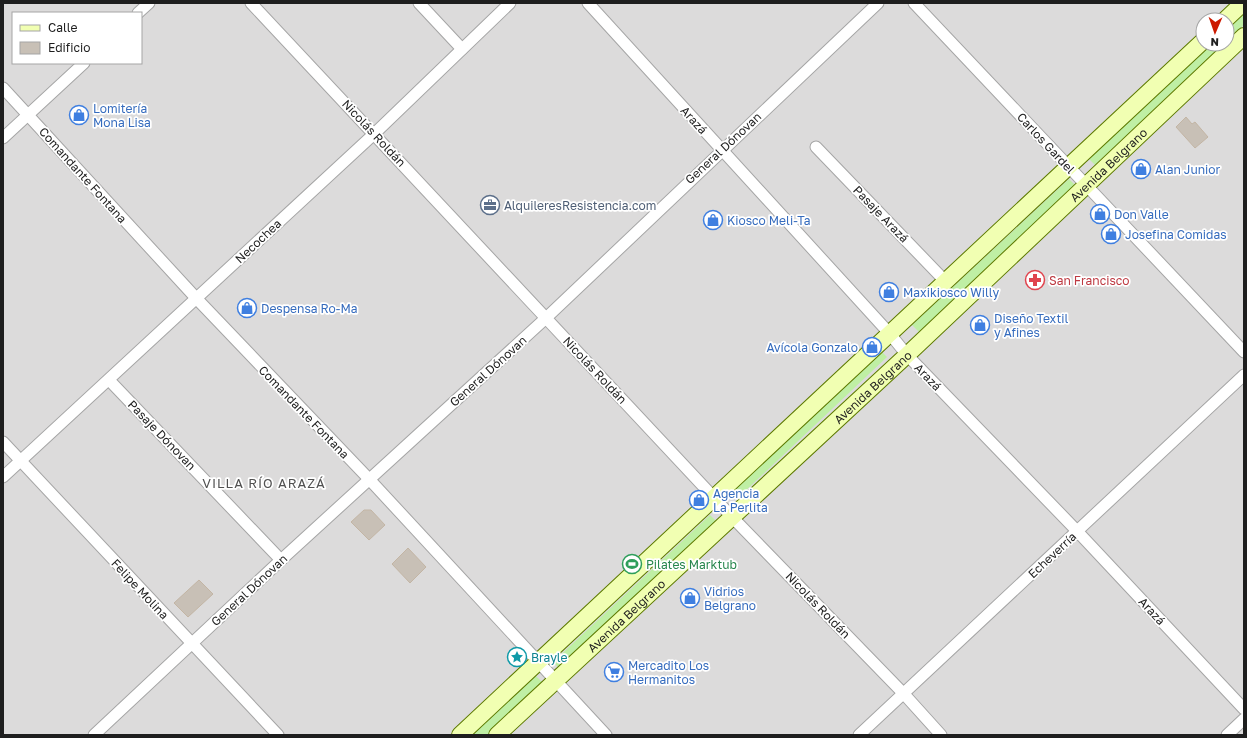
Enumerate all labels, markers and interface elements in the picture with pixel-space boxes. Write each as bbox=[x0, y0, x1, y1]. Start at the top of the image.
legend bbox=[12, 12, 142, 64]
north arrow bbox=[1195, 12, 1235, 52]
text: Calle bbox=[48, 20, 78, 35]
text: N bbox=[1210, 36, 1219, 49]
text: Edificio bbox=[48, 40, 90, 55]
street label: Nicolás Roldán bbox=[339, 96, 409, 170]
place label: Lomitería Mona Lisa bbox=[93, 101, 151, 130]
street label: Arazá bbox=[678, 103, 710, 137]
shop icon: Lomitería Mona Lisa bbox=[68, 104, 90, 126]
street label: General Dónovan bbox=[682, 109, 764, 187]
street label: Carlos Gardel bbox=[1014, 109, 1078, 177]
street label: Comandante Fontana bbox=[36, 124, 130, 226]
street label: Avenida Belgrano bbox=[1066, 125, 1150, 205]
shop icon: Alan Junior bbox=[1130, 158, 1152, 180]
place label: Alan Junior bbox=[1155, 162, 1221, 177]
street label: Pasaje Arazá bbox=[850, 182, 912, 246]
office icon: AlquileresResistencia.com bbox=[479, 194, 501, 216]
place label: AlquileresResistencia.com bbox=[504, 198, 656, 213]
shop icon: Don Valle bbox=[1089, 203, 1111, 225]
place label: Don Valle bbox=[1114, 207, 1169, 222]
shop icon: Kiosco Meli-Ta bbox=[702, 209, 724, 231]
place label: Kiosco Meli-Ta bbox=[727, 213, 810, 228]
street label: Necochea bbox=[232, 216, 284, 266]
shop icon: Josefina Comidas bbox=[1100, 223, 1122, 245]
place label: Josefina Comidas bbox=[1125, 227, 1227, 242]
pharmacy icon: San Francisco bbox=[1024, 269, 1046, 291]
place label: San Francisco bbox=[1049, 273, 1130, 288]
shop icon: Maxikiosco Willy bbox=[878, 281, 900, 303]
place label: Maxikiosco Willy bbox=[903, 285, 999, 300]
shop icon: Despensa Ro-Ma bbox=[236, 297, 258, 319]
place label: Despensa Ro-Ma bbox=[261, 301, 357, 316]
place label: Diseño Textil y Afines bbox=[994, 311, 1068, 340]
shop icon: Diseño Textil y Afines bbox=[969, 314, 991, 336]
street label: General Dónovan bbox=[446, 333, 530, 409]
street label: Nicolás Roldán bbox=[560, 333, 630, 407]
shop icon: Avícola Gonzalo bbox=[861, 336, 883, 358]
place label: Avícola Gonzalo bbox=[767, 340, 858, 355]
street label: Avenida Belgrano bbox=[831, 347, 915, 427]
street label: Arazá bbox=[911, 360, 945, 394]
street label: Comandante Fontana bbox=[256, 362, 352, 462]
street label: Pasaje Dónovan bbox=[125, 397, 199, 473]
district label: VILLA RÍO ARAZÁ bbox=[202, 475, 326, 491]
place label: Agencia La Perlita bbox=[713, 486, 768, 515]
shop icon: Agencia La Perlita bbox=[688, 489, 710, 511]
street label: Echeverría bbox=[1025, 529, 1079, 581]
street label: General Dónovan bbox=[208, 551, 290, 629]
sports icon: Pilates Marktub bbox=[621, 553, 643, 575]
street label: Felipe Molina bbox=[108, 556, 172, 622]
place label: Pilates Marktub bbox=[646, 557, 737, 572]
street label: Nicolás Roldán bbox=[783, 569, 853, 641]
street label: Avenida Belgrano bbox=[584, 576, 668, 655]
place label: Vidrios Belgrano bbox=[704, 584, 756, 613]
shop icon: Vidrios Belgrano bbox=[679, 587, 701, 609]
street label: Arazá bbox=[1136, 594, 1168, 628]
place icon: Brayle bbox=[506, 646, 528, 668]
place label: Brayle bbox=[531, 650, 568, 665]
place label: Mercadito Los Hermanitos bbox=[628, 658, 709, 687]
supermarket icon: Mercadito Los Hermanitos bbox=[603, 661, 625, 683]

